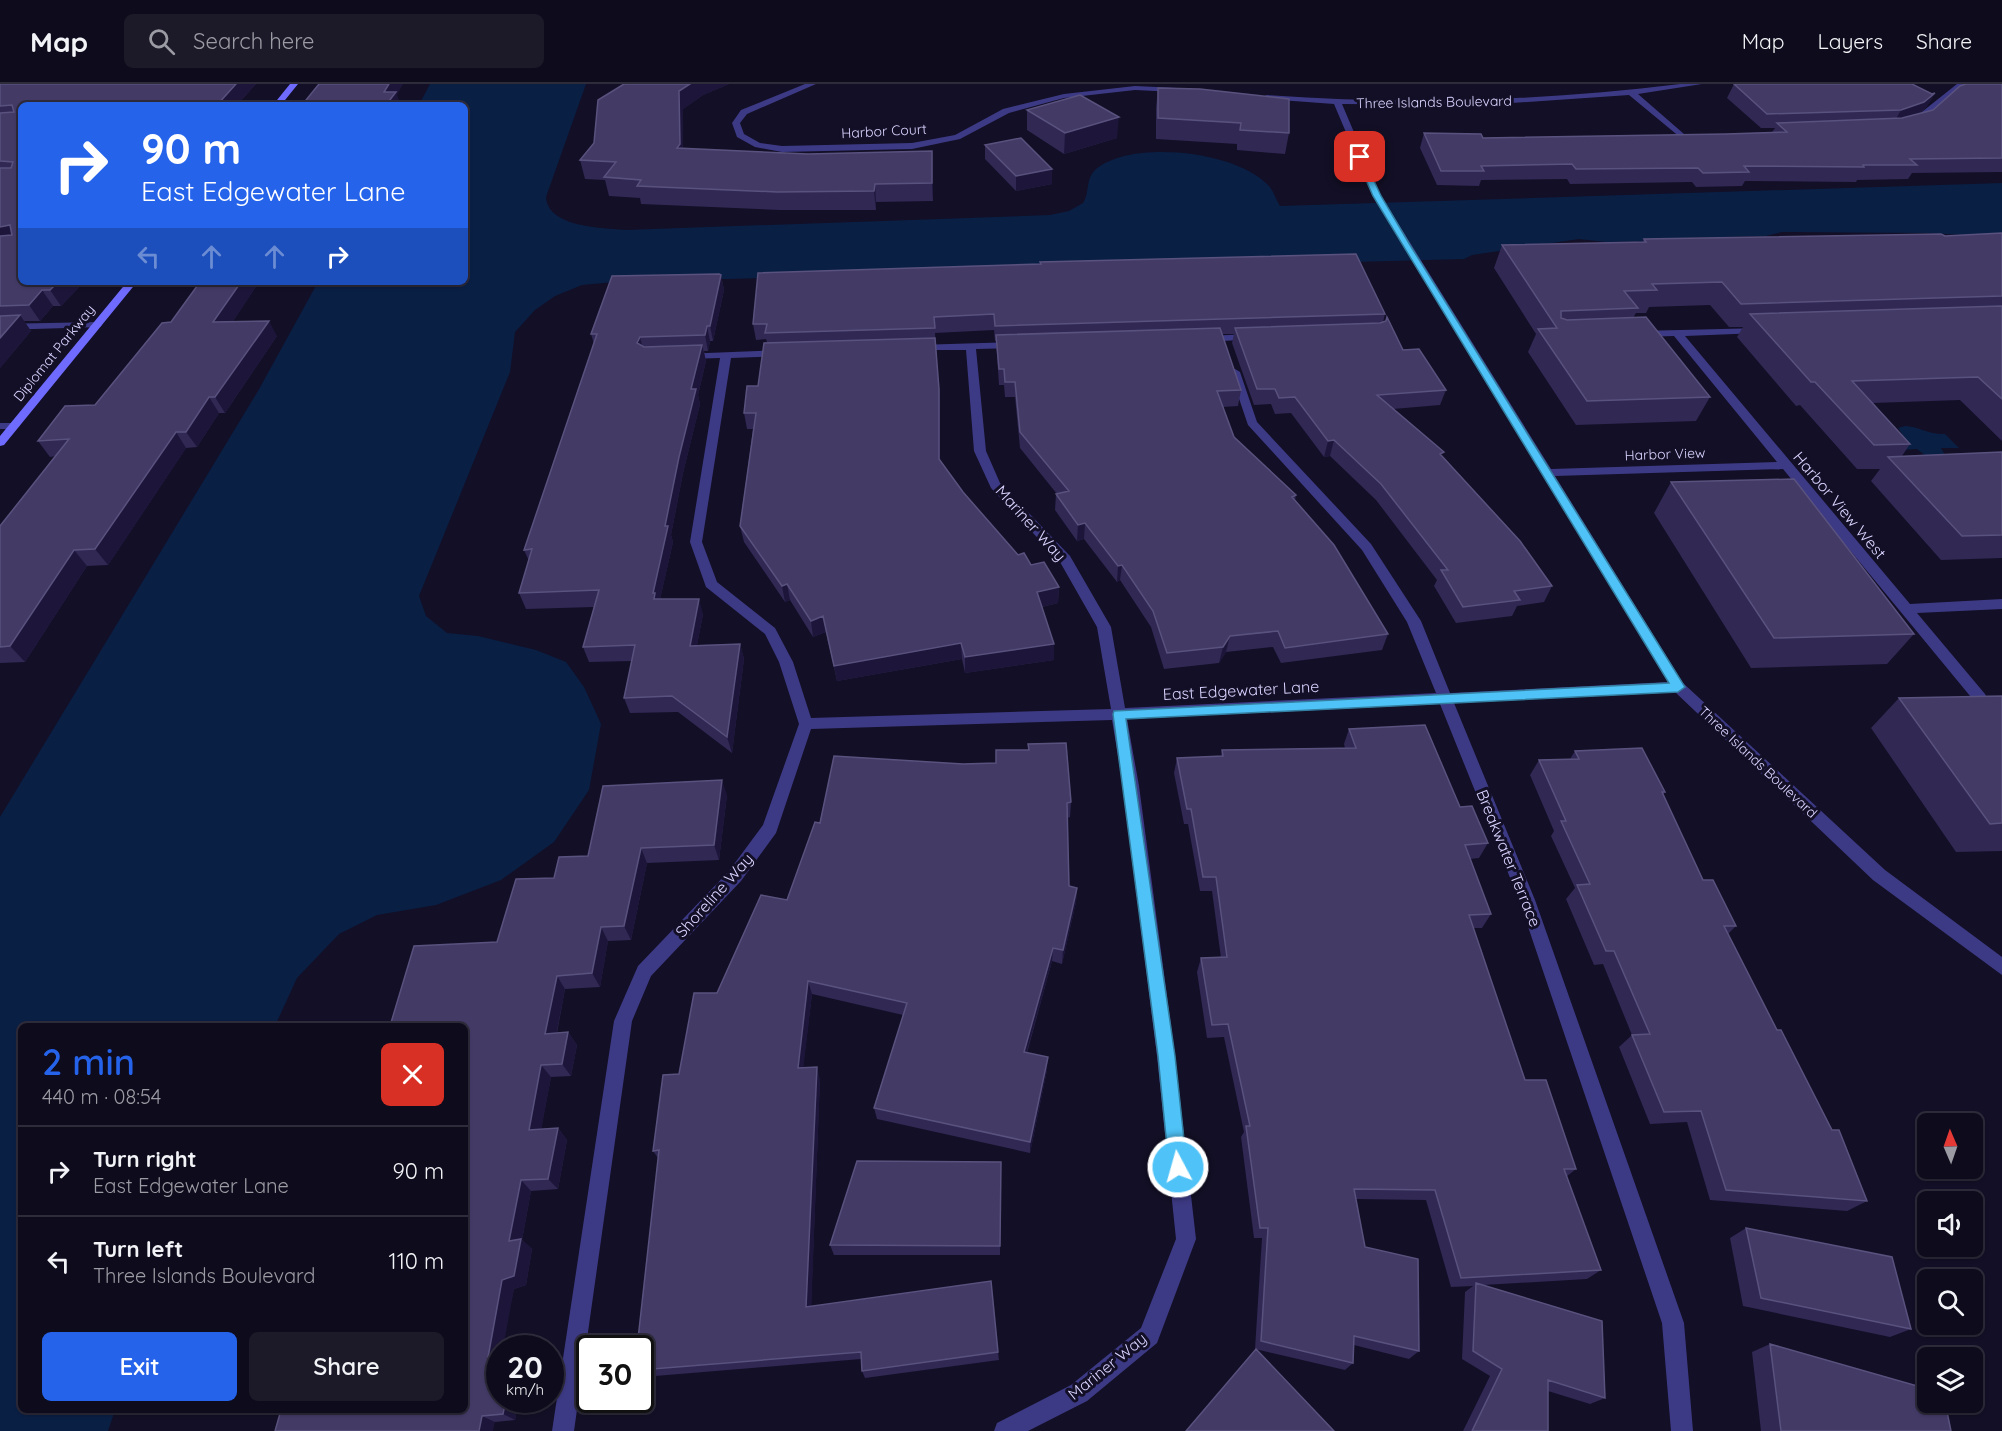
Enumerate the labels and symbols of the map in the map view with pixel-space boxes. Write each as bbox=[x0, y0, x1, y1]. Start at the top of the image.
street label: Three Islands Boulevard bbox=[1356, 92, 1512, 112]
street label: Harbor Court bbox=[841, 120, 928, 142]
pin bbox=[1334, 131, 1385, 182]
street label: Diplomat Parkway bbox=[9, 301, 99, 405]
street label: Harbor View bbox=[1624, 444, 1706, 464]
street label: Harbor View West bbox=[1789, 447, 1891, 563]
street label: Mariner Way bbox=[992, 481, 1070, 565]
street label: East Edgewater Lane bbox=[1162, 676, 1320, 704]
street label: Three Islands Boulevard bbox=[1695, 702, 1821, 822]
street label: Breakwater Terrace bbox=[1472, 786, 1546, 930]
street label: Shoreline Way bbox=[671, 849, 757, 941]
north arrow bbox=[1917, 1113, 1983, 1179]
position arrow bbox=[1146, 1135, 1210, 1199]
street label: Mariner Way bbox=[1064, 1328, 1150, 1404]
speed limit sign: 30 bbox=[576, 1335, 654, 1413]

